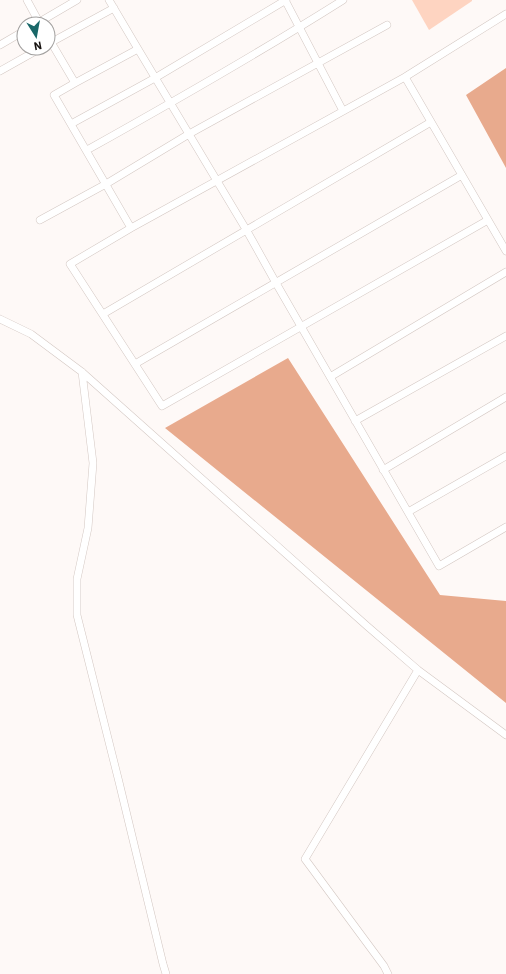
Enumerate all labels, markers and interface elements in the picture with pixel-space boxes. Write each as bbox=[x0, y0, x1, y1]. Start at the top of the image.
north arrow bbox=[16, 16, 56, 56]
text: N bbox=[33, 38, 43, 53]

